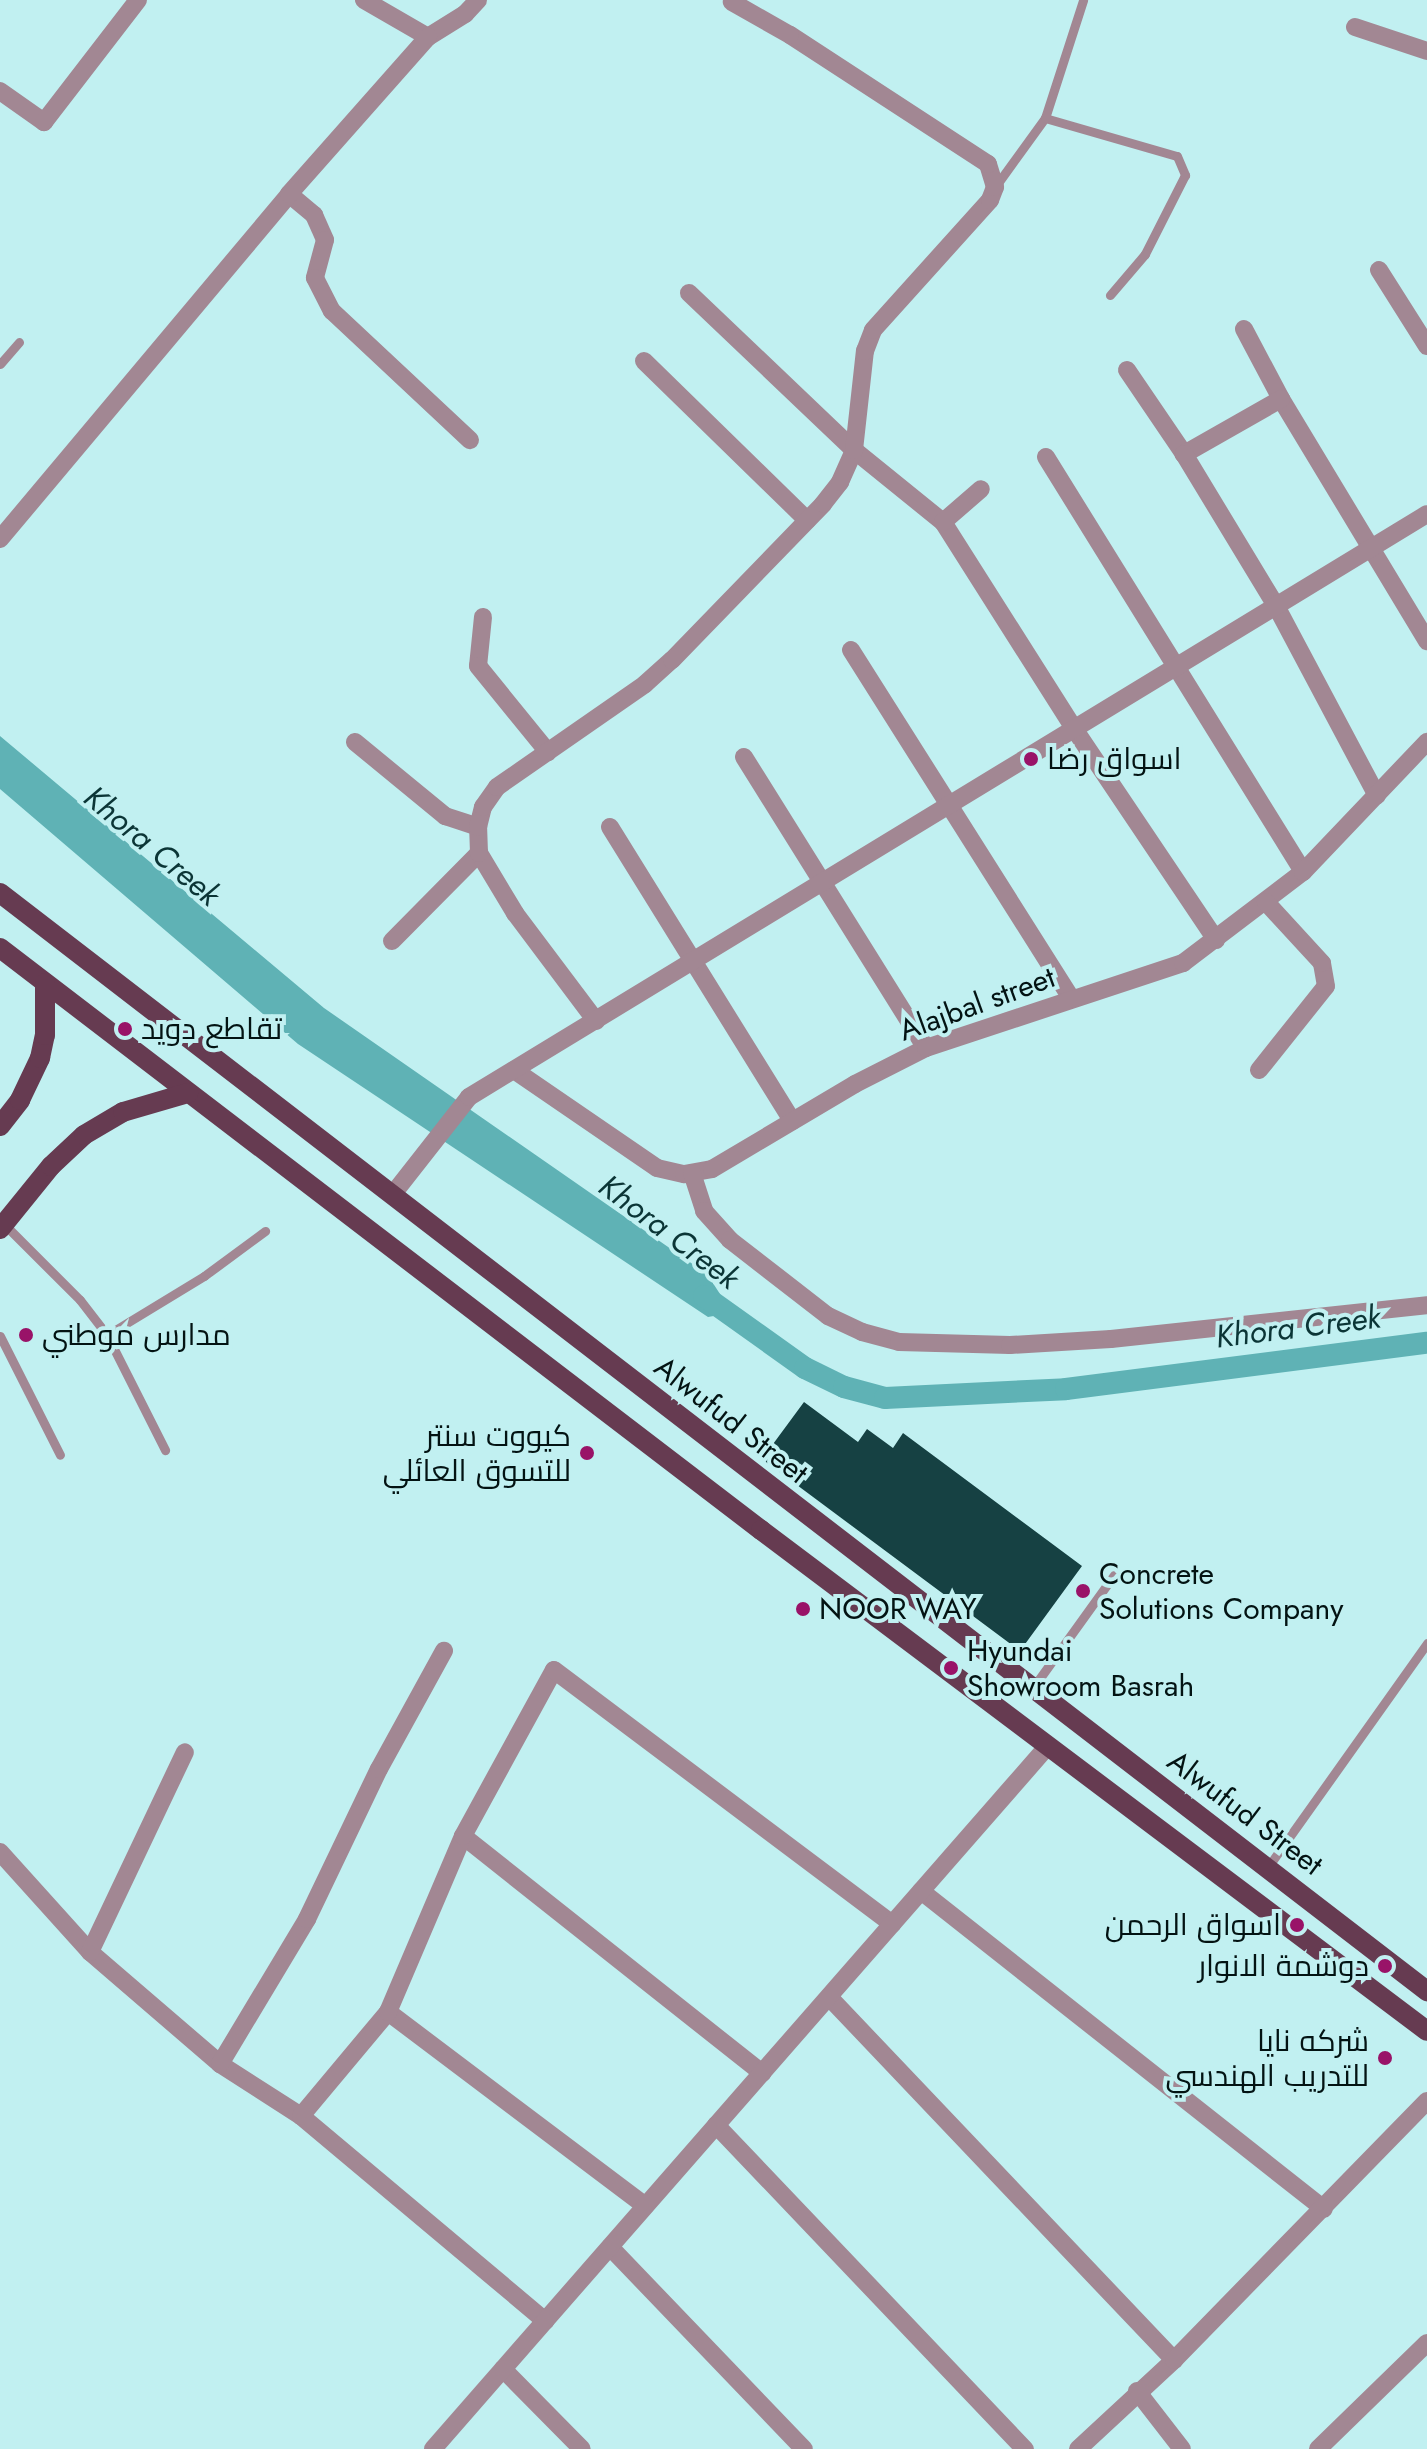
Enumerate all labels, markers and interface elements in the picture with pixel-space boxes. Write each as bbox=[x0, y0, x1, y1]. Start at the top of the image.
place label: اسواق رضا bbox=[1047, 741, 1182, 777]
marker: اسواق رضا bbox=[1022, 750, 1040, 768]
water label: Khora Creek bbox=[76, 778, 228, 914]
street label: Alajbal street bbox=[894, 959, 1060, 1049]
place label: تقاطع دويد bbox=[141, 1011, 282, 1047]
marker: تقاطع دويد bbox=[116, 1020, 134, 1038]
water label: Khora Creek bbox=[591, 1167, 747, 1297]
water label: Khora Creek bbox=[1213, 1298, 1383, 1356]
place label: مدارس موطني bbox=[42, 1317, 231, 1353]
marker: مدارس موطني bbox=[17, 1326, 35, 1344]
street label: Alwufud Street bbox=[647, 1349, 815, 1491]
place label: كيووت سنتر للتسوق العائلي bbox=[383, 1418, 571, 1488]
marker: كيووت سنتر للتسوق العائلي bbox=[578, 1444, 596, 1462]
place label: Concrete Solutions Company bbox=[1099, 1556, 1343, 1626]
marker: Concrete Solutions Company bbox=[1074, 1582, 1092, 1600]
place label: NOOR WAY bbox=[819, 1591, 977, 1627]
marker: NOOR WAY bbox=[794, 1600, 812, 1618]
place label: Hyundai Showroom Basrah bbox=[967, 1633, 1194, 1704]
marker: Hyundai Showroom Basrah bbox=[942, 1659, 960, 1677]
street label: Alwufud Street bbox=[1160, 1743, 1330, 1883]
place label: اسواق الرحمن bbox=[1105, 1907, 1281, 1943]
marker: اسواق الرحمن bbox=[1288, 1916, 1306, 1934]
place label: دوشمة الانوار bbox=[1198, 1948, 1369, 1984]
marker: دوشمة الانوار bbox=[1376, 1957, 1394, 1975]
place label: شركه نايا للتدريب الهندسي bbox=[1165, 2023, 1369, 2094]
marker: شركه نايا للتدريب الهندسي bbox=[1376, 2049, 1394, 2067]

